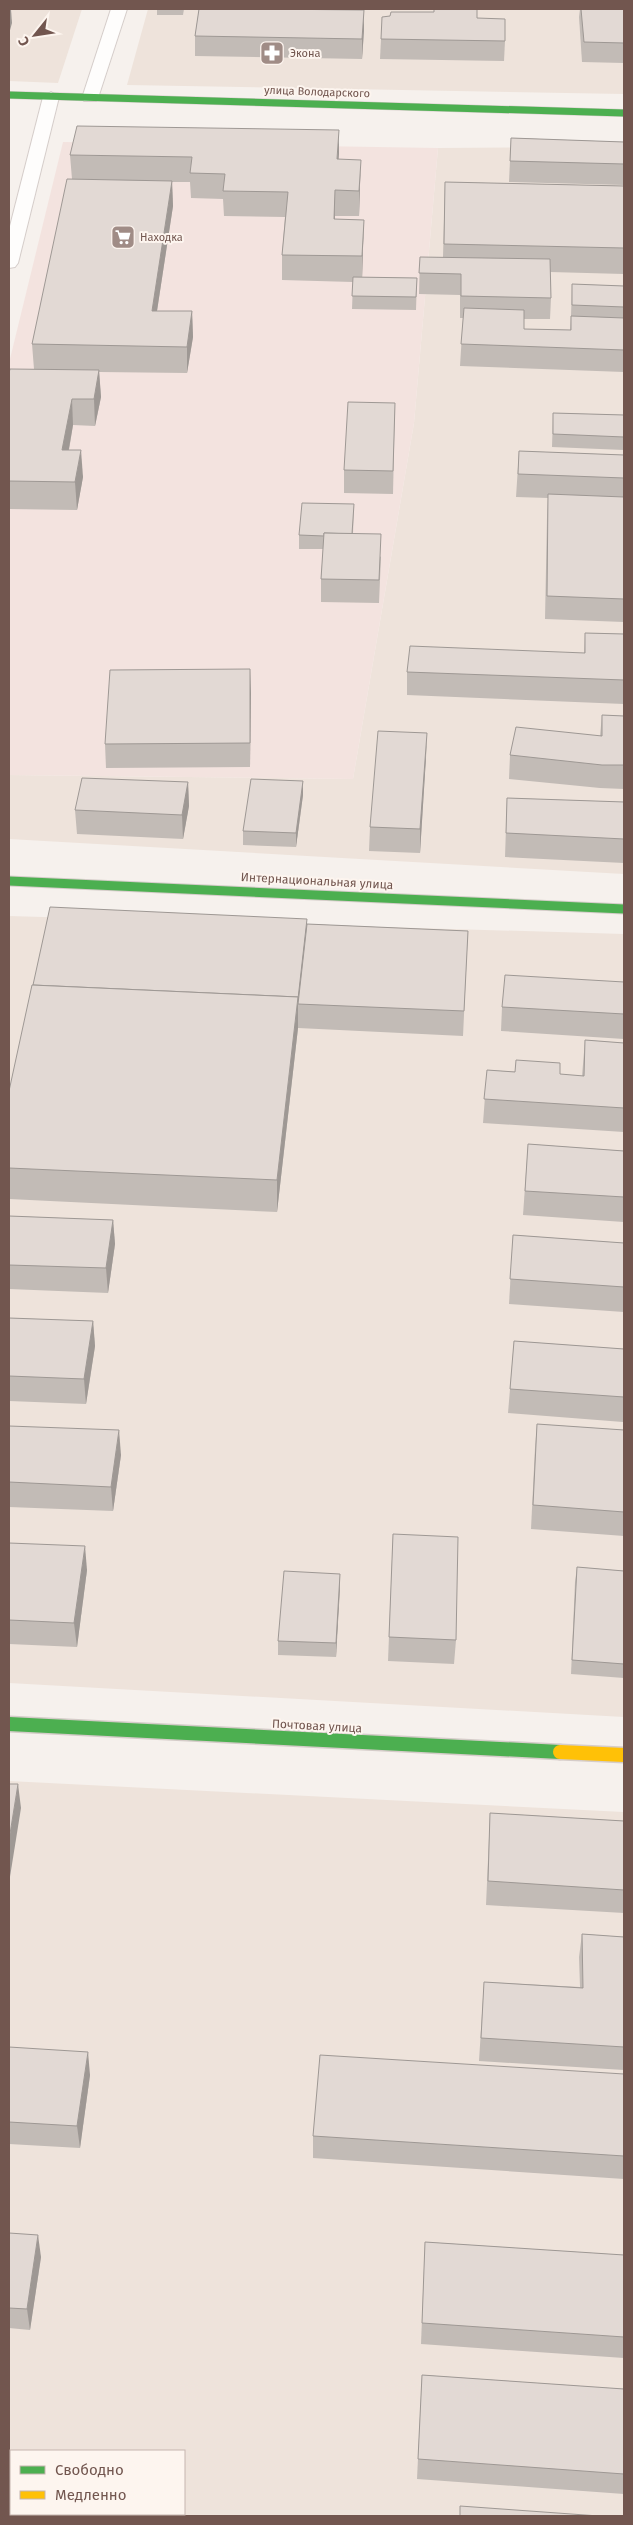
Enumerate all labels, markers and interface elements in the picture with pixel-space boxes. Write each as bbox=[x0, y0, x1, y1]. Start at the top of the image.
north arrow bbox=[10, 10, 60, 60]
text: С bbox=[15, 34, 34, 49]
pharmacy icon: Экона bbox=[259, 40, 285, 66]
place label: Экона bbox=[290, 47, 320, 60]
street label: улица Володарского bbox=[264, 84, 370, 100]
supermarket icon: Находка bbox=[110, 224, 136, 250]
place label: Находка bbox=[140, 231, 183, 244]
street label: Интернациональная улица bbox=[240, 870, 394, 892]
street label: Почтовая улица bbox=[272, 1717, 362, 1735]
legend bbox=[10, 2450, 185, 2515]
text: Свободно bbox=[55, 2461, 124, 2479]
text: Медленно bbox=[55, 2486, 127, 2504]

